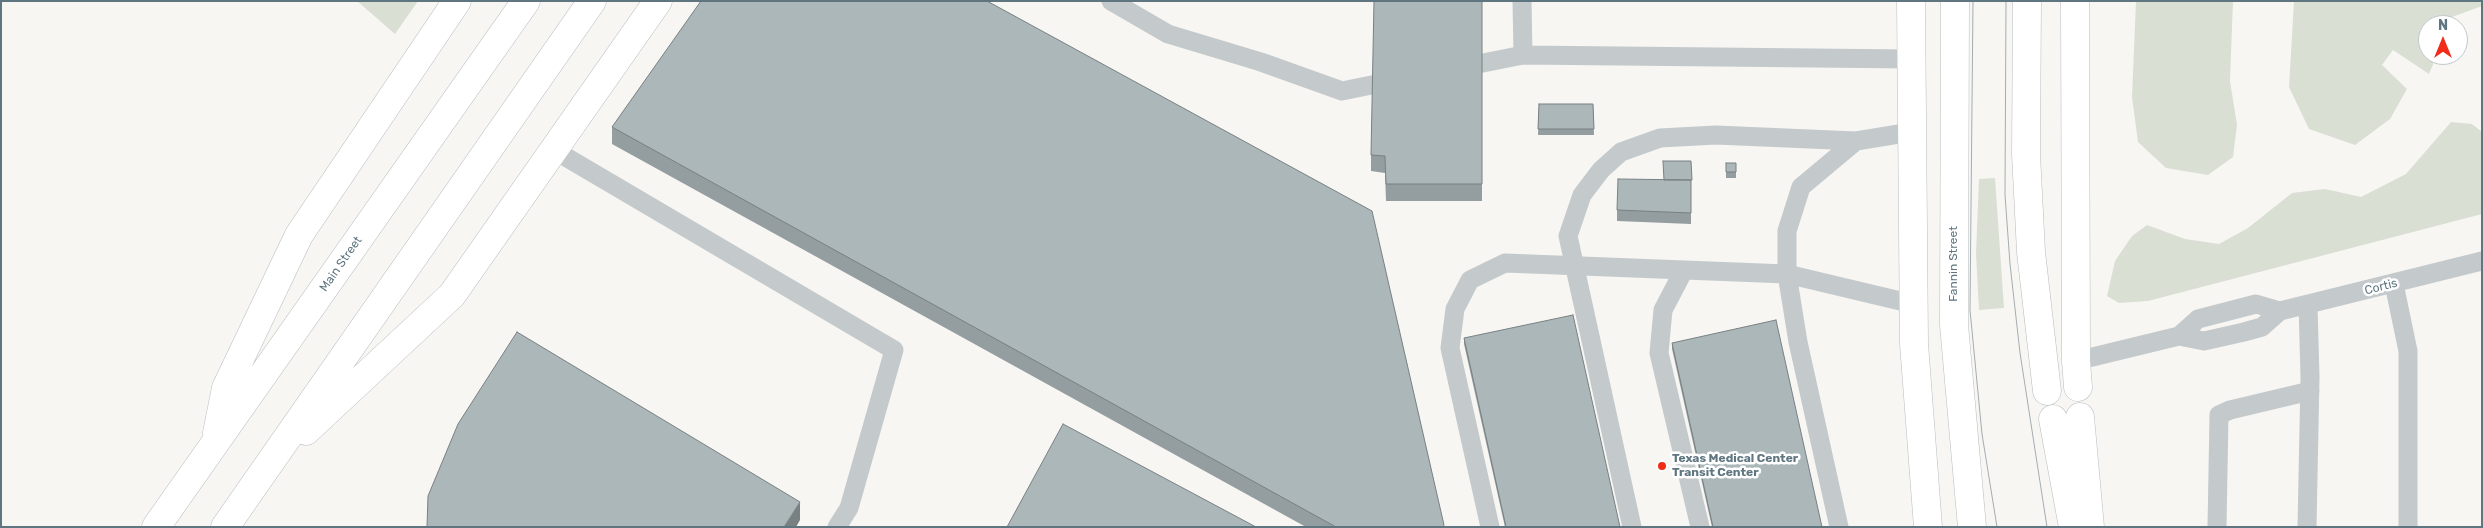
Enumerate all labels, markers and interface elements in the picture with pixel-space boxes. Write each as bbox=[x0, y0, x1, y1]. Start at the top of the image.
north arrow bbox=[2418, 15, 2468, 65]
text: N bbox=[2438, 17, 2448, 34]
street label: Fannin Street bbox=[1947, 226, 1961, 302]
street label: Main Street bbox=[317, 234, 365, 294]
street label: Cortis bbox=[2363, 276, 2399, 298]
place label: Texas Medical Center Transit Center bbox=[1672, 452, 1798, 480]
marker: Texas Medical Center Transit Center bbox=[1656, 460, 1668, 472]

